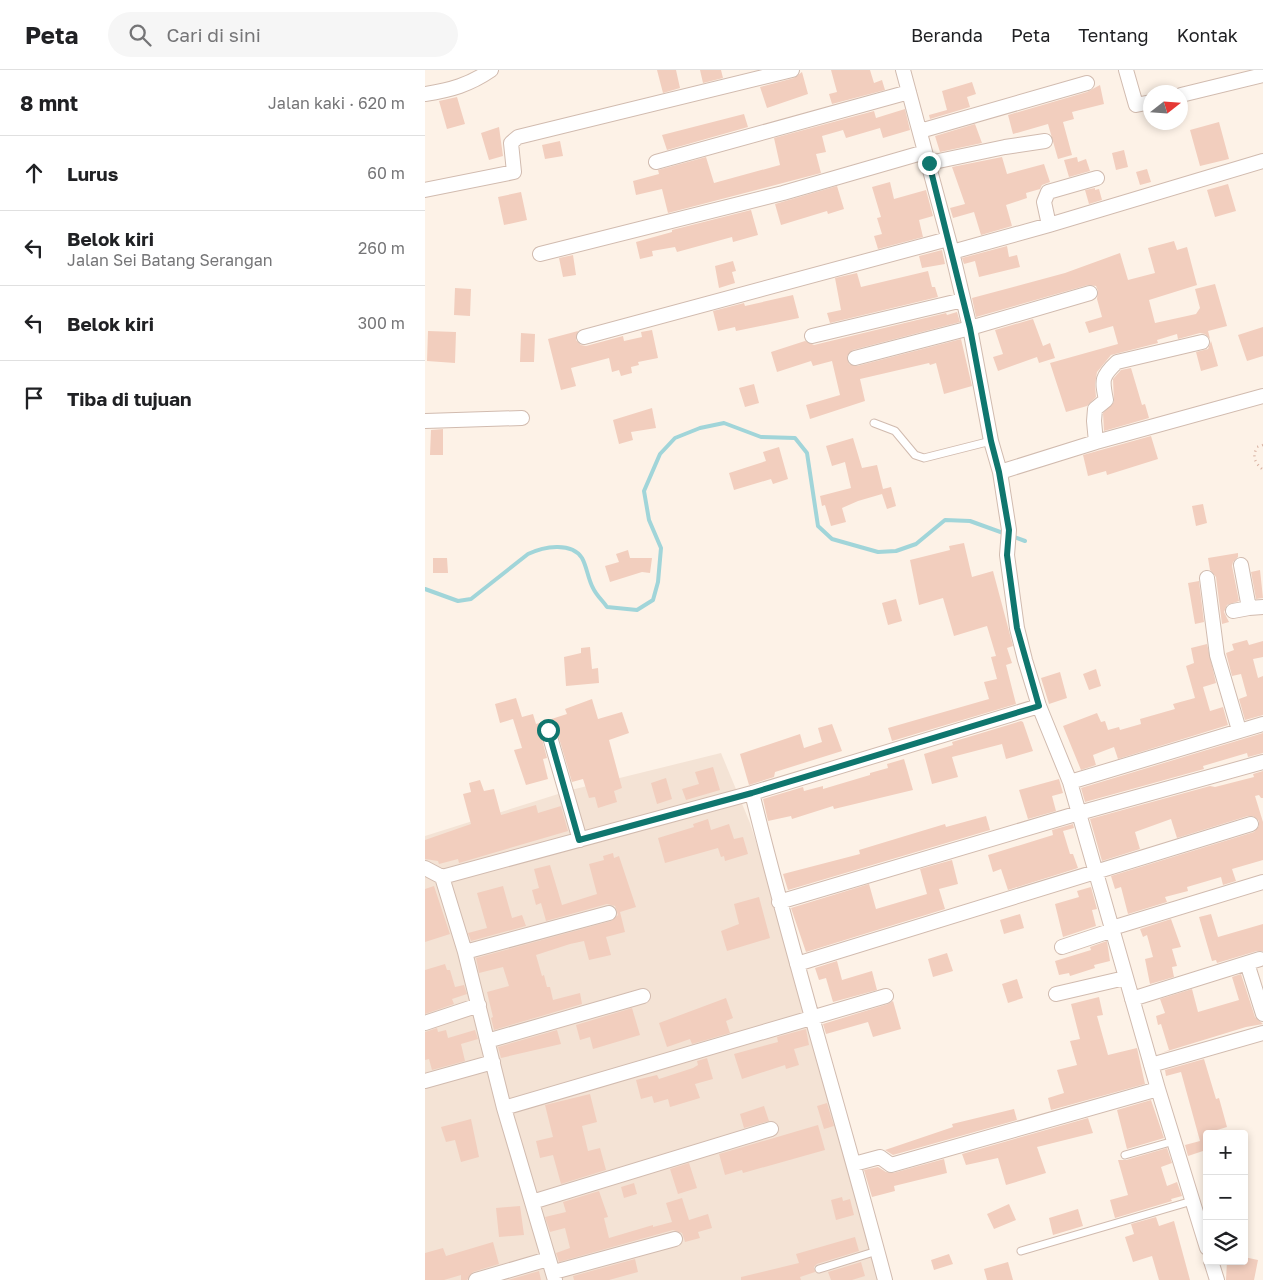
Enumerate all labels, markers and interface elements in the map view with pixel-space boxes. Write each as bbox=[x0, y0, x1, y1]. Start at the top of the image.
search box bbox=[108, 12, 458, 57]
text: Peta bbox=[25, 20, 78, 49]
icon: search bbox=[126, 21, 154, 49]
text: Cari di sini bbox=[166, 23, 261, 46]
text: Beranda bbox=[911, 24, 983, 46]
text: Peta bbox=[1011, 24, 1050, 46]
text: Tentang bbox=[1078, 24, 1149, 46]
text: Kontak bbox=[1177, 24, 1238, 46]
north arrow bbox=[1143, 85, 1188, 130]
text: 8 mnt bbox=[20, 90, 78, 116]
text: Jalan kaki · 620 m bbox=[268, 93, 405, 113]
route end bbox=[918, 152, 941, 175]
icon: ahead bbox=[20, 159, 48, 187]
text: Lurus bbox=[67, 162, 118, 185]
text: 60 m bbox=[367, 163, 405, 183]
text: Belok kiri bbox=[67, 227, 154, 250]
icon: left bbox=[20, 234, 48, 262]
text: 260 m bbox=[358, 238, 405, 258]
text: Jalan Sei Batang Serangan bbox=[67, 250, 273, 270]
icon: left bbox=[20, 309, 48, 337]
text: Belok kiri bbox=[67, 312, 154, 335]
text: 300 m bbox=[358, 313, 405, 333]
icon: arrive bbox=[20, 384, 48, 412]
text: Tiba di tujuan bbox=[67, 387, 192, 410]
route start bbox=[537, 719, 560, 742]
map controls bbox=[1203, 1130, 1248, 1265]
button: + bbox=[1203, 1130, 1248, 1175]
button: − bbox=[1203, 1175, 1248, 1220]
button: layers bbox=[1203, 1220, 1248, 1265]

